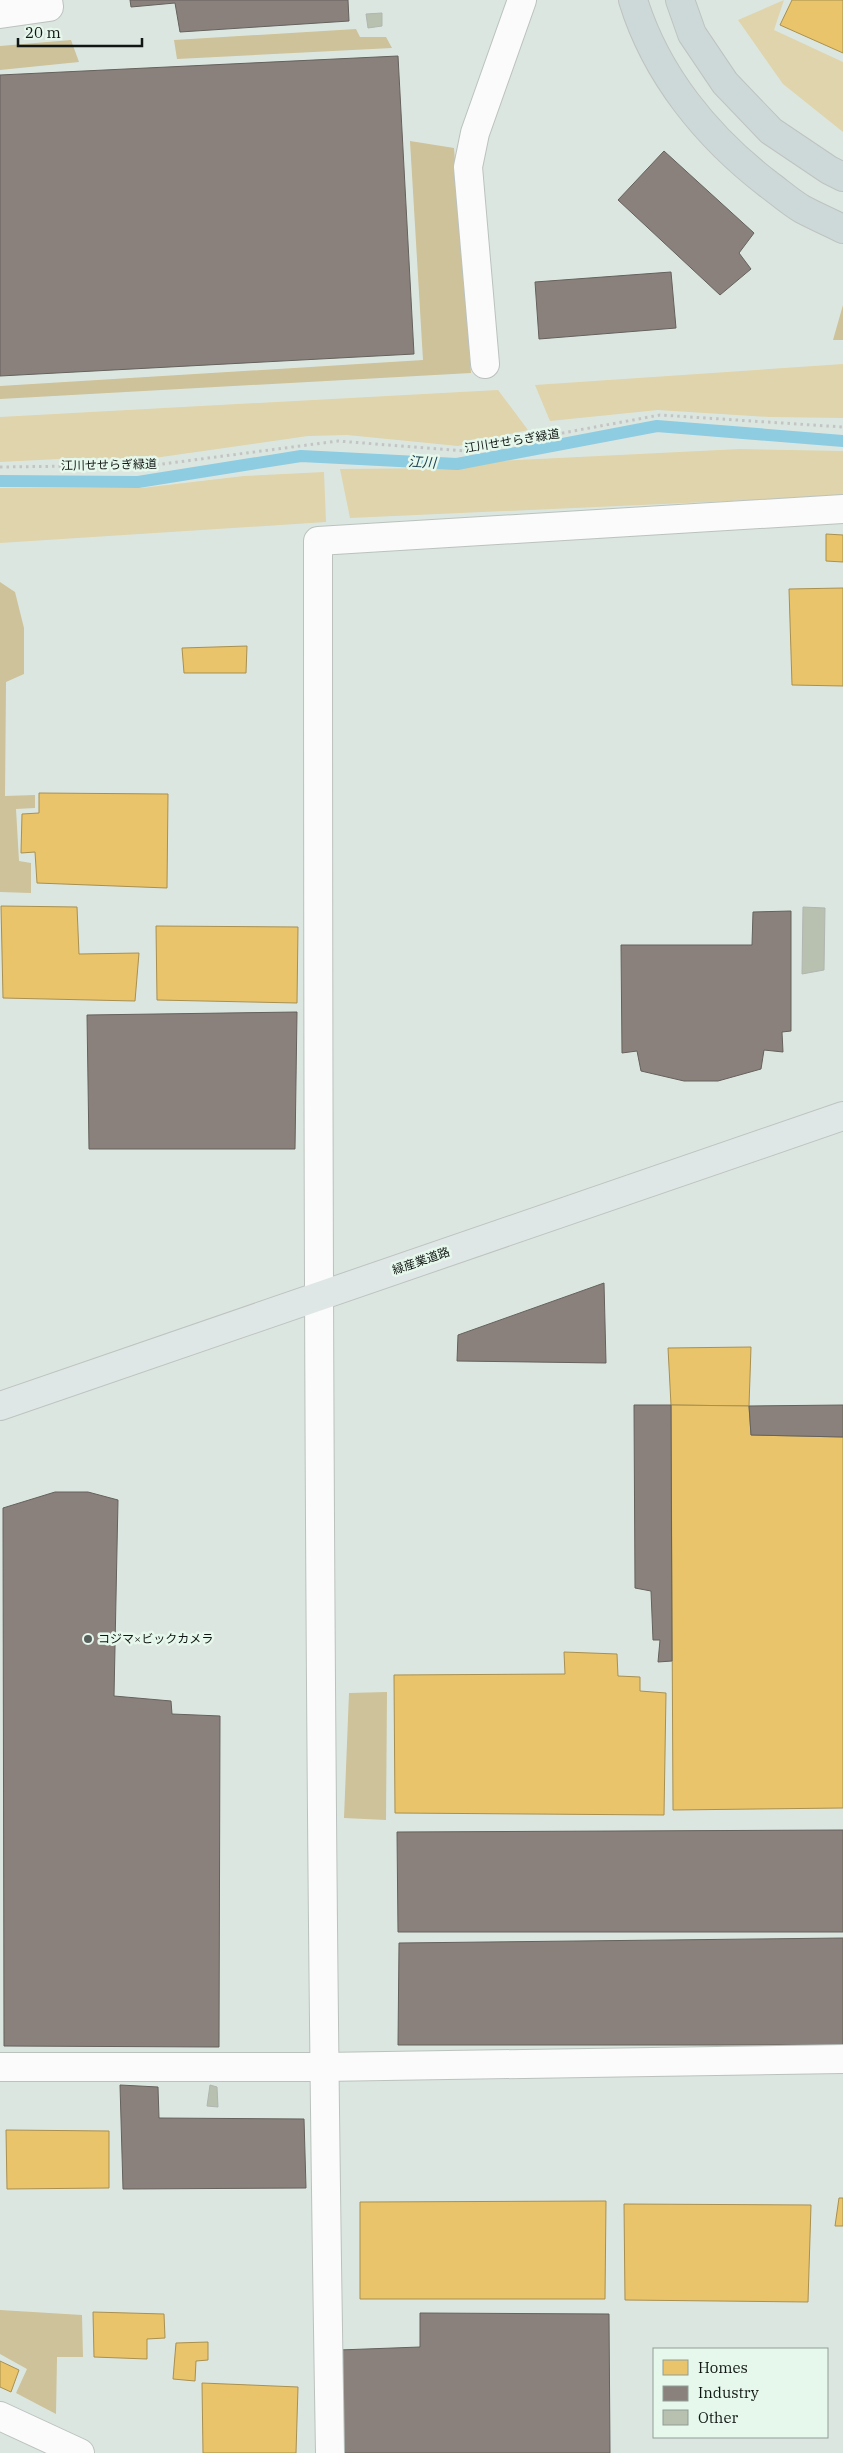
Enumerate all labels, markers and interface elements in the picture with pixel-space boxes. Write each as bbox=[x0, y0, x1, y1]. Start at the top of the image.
scale bar bbox=[18, 15, 141, 47]
text: 20 m bbox=[25, 23, 61, 42]
street label: 江川せせらぎ緑道 bbox=[463, 426, 561, 455]
water label: 江川 bbox=[408, 452, 438, 472]
street label: 江川せせらぎ緑道 bbox=[61, 456, 157, 473]
street label: 緑産業道路 bbox=[390, 1244, 452, 1277]
place label: コジマ×ビックカメラ bbox=[98, 1631, 213, 1646]
marker: コジマ×ビックカメラ bbox=[82, 1633, 94, 1645]
legend bbox=[653, 2348, 828, 2438]
text: Homes bbox=[698, 2358, 748, 2377]
text: Industry bbox=[698, 2383, 759, 2402]
text: Other bbox=[698, 2408, 738, 2427]

